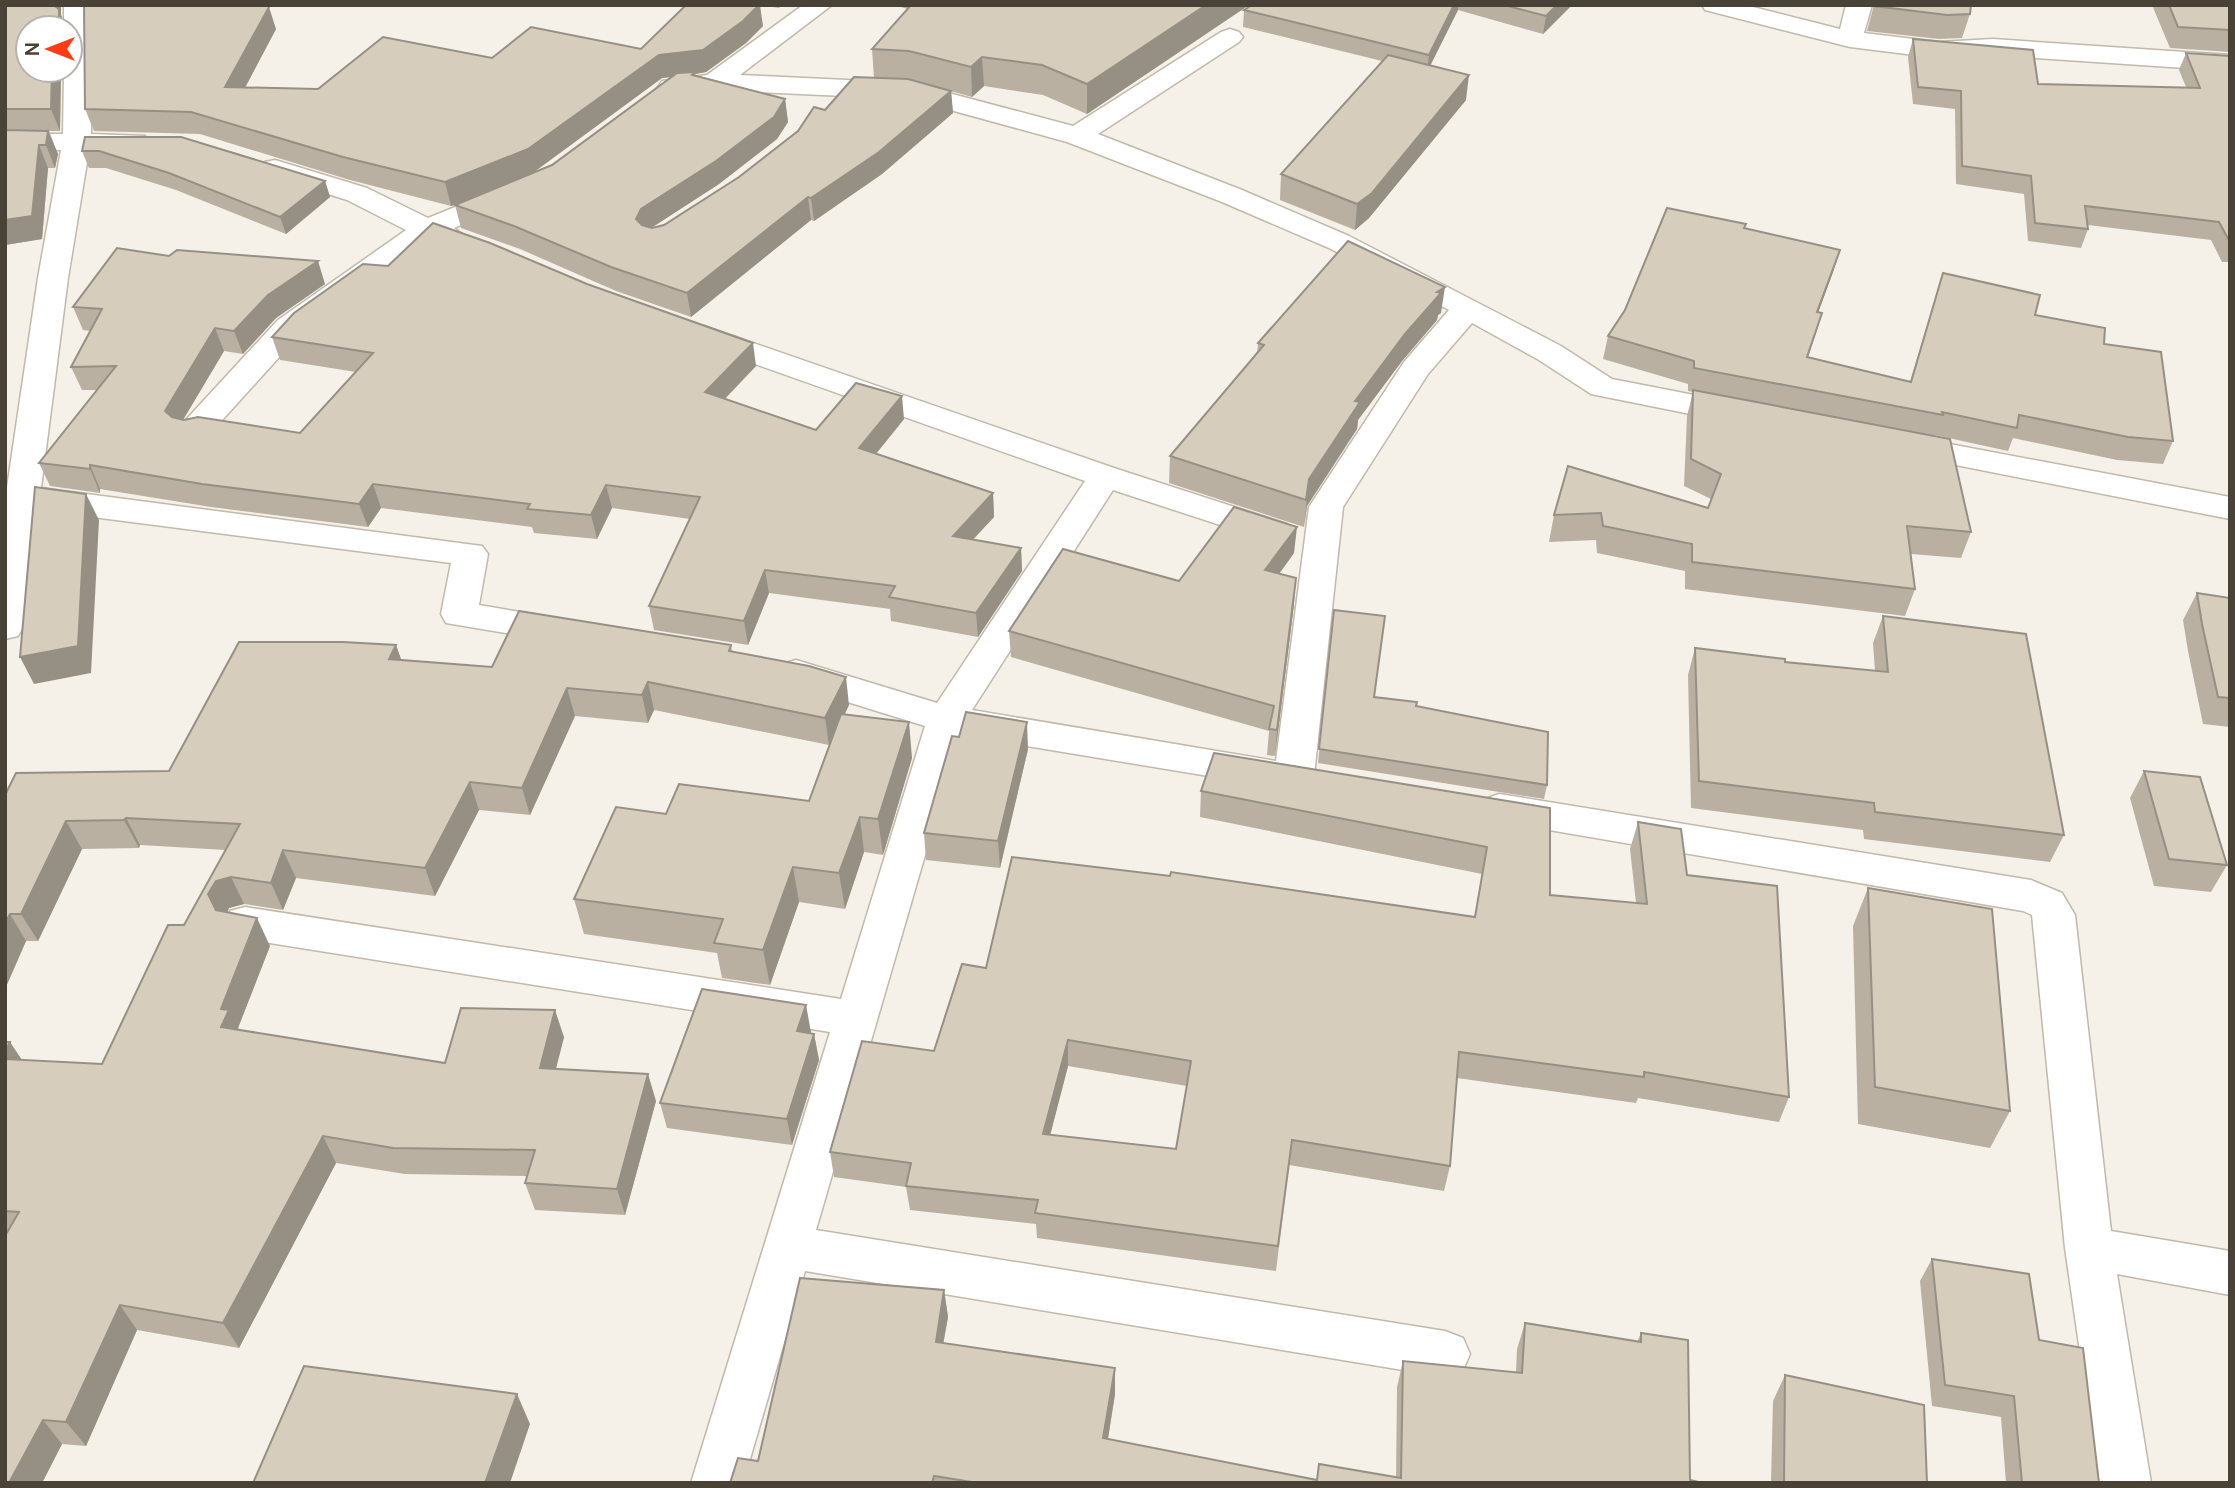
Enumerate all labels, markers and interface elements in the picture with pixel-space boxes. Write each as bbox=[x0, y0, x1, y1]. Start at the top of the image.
north arrow bbox=[14, 14, 84, 84]
text: N bbox=[20, 42, 45, 56]

